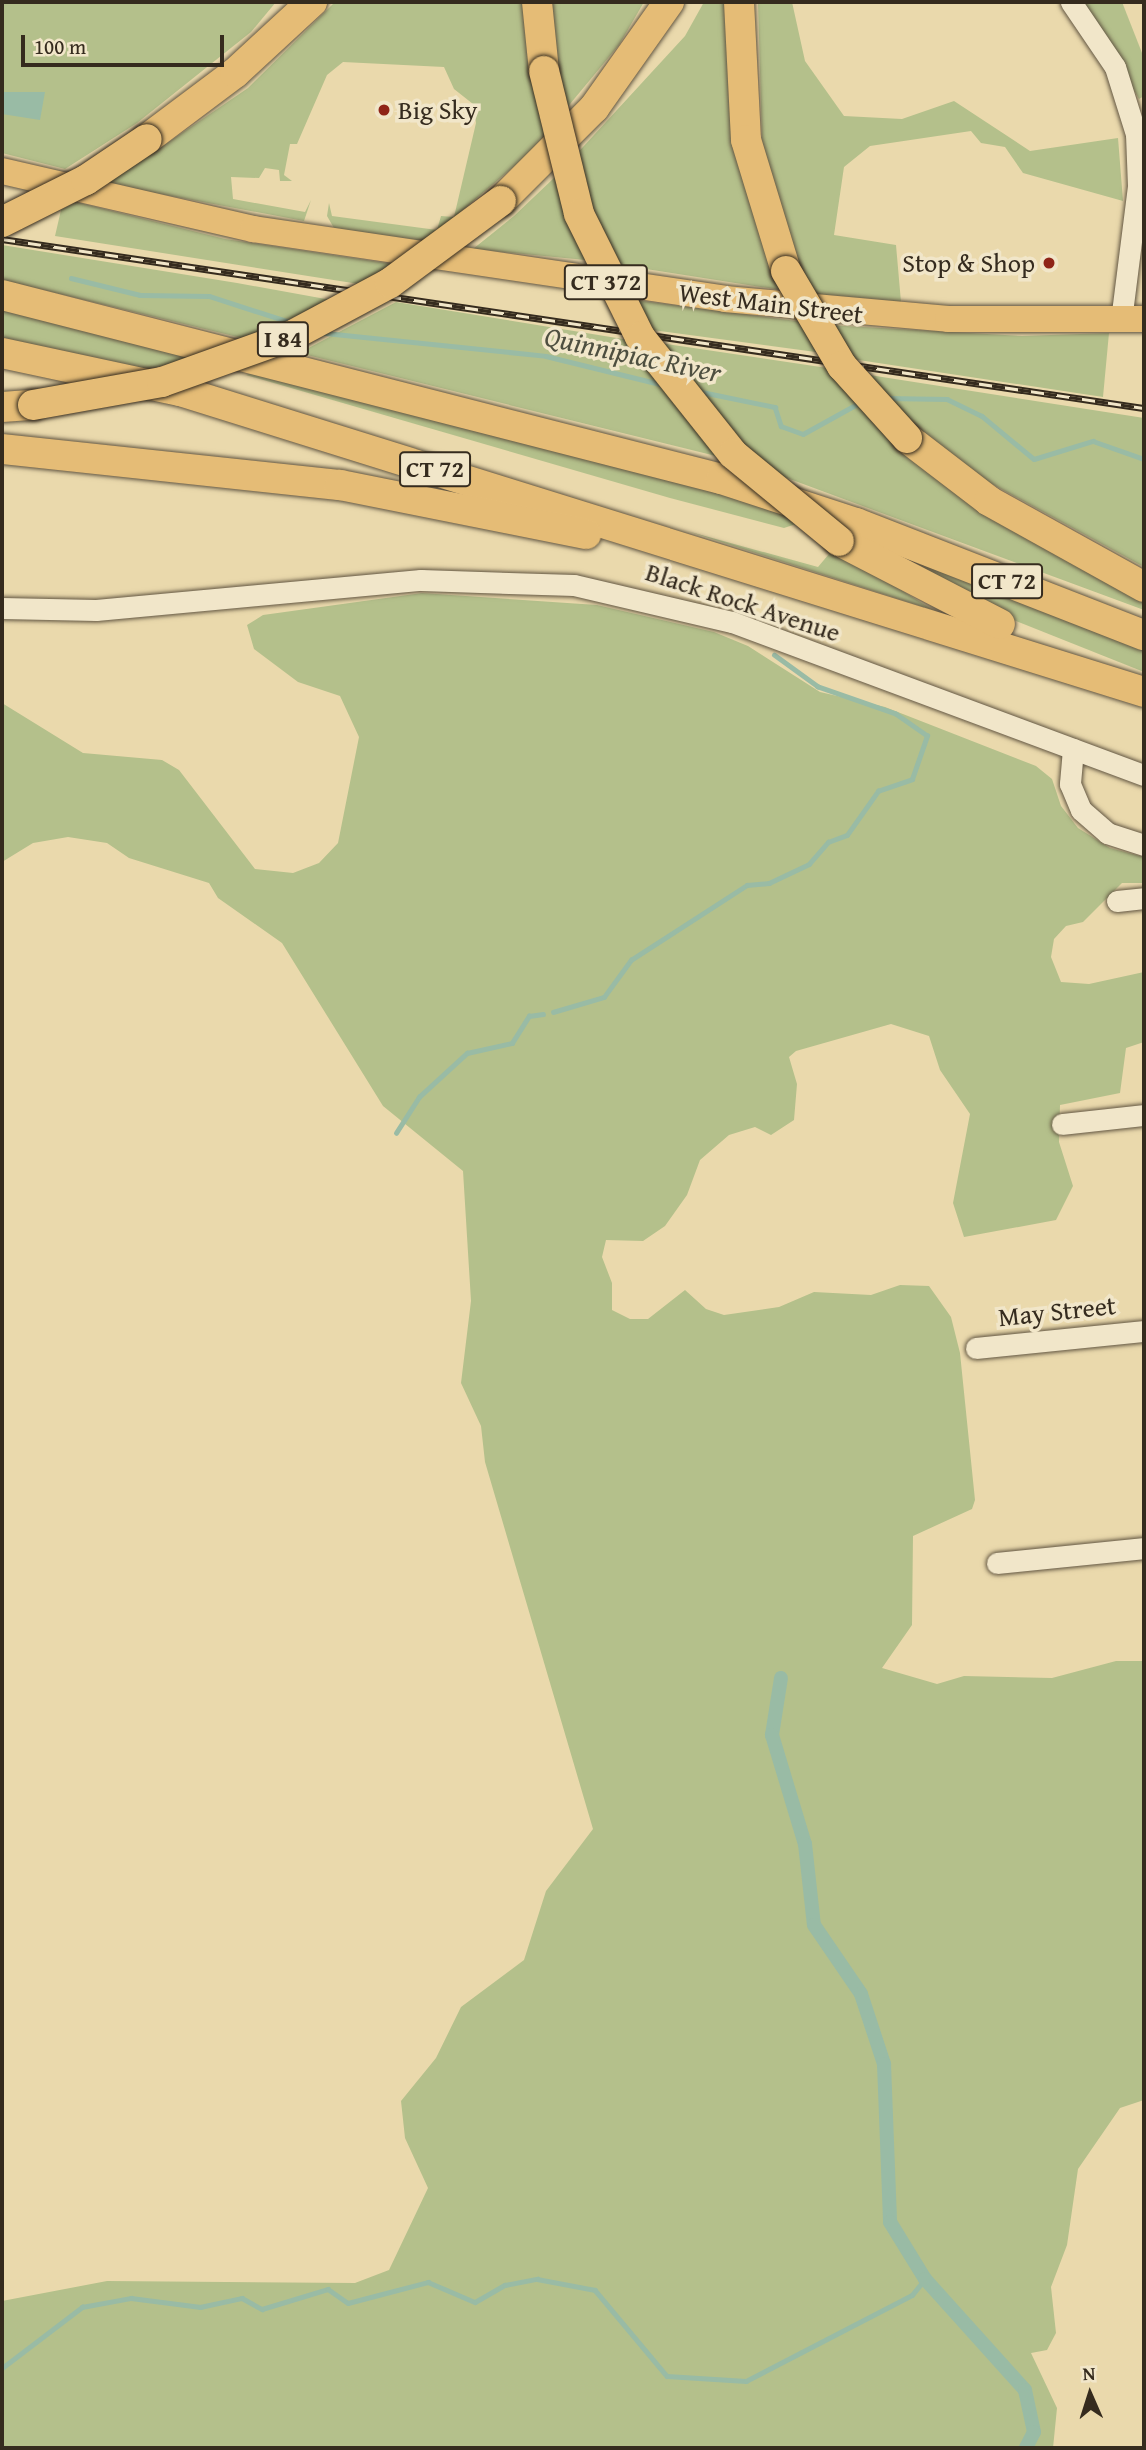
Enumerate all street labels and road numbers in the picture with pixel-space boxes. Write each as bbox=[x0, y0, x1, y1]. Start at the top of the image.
road number: CT 372 bbox=[562, 262, 650, 302]
street label: West Main Street bbox=[677, 276, 865, 330]
road number: I 84 bbox=[257, 318, 309, 360]
road number: CT 72 bbox=[398, 448, 472, 490]
street label: Black Rock Avenue bbox=[642, 556, 844, 648]
road number: CT 72 bbox=[970, 560, 1044, 602]
street label: May Street bbox=[997, 1289, 1117, 1333]

